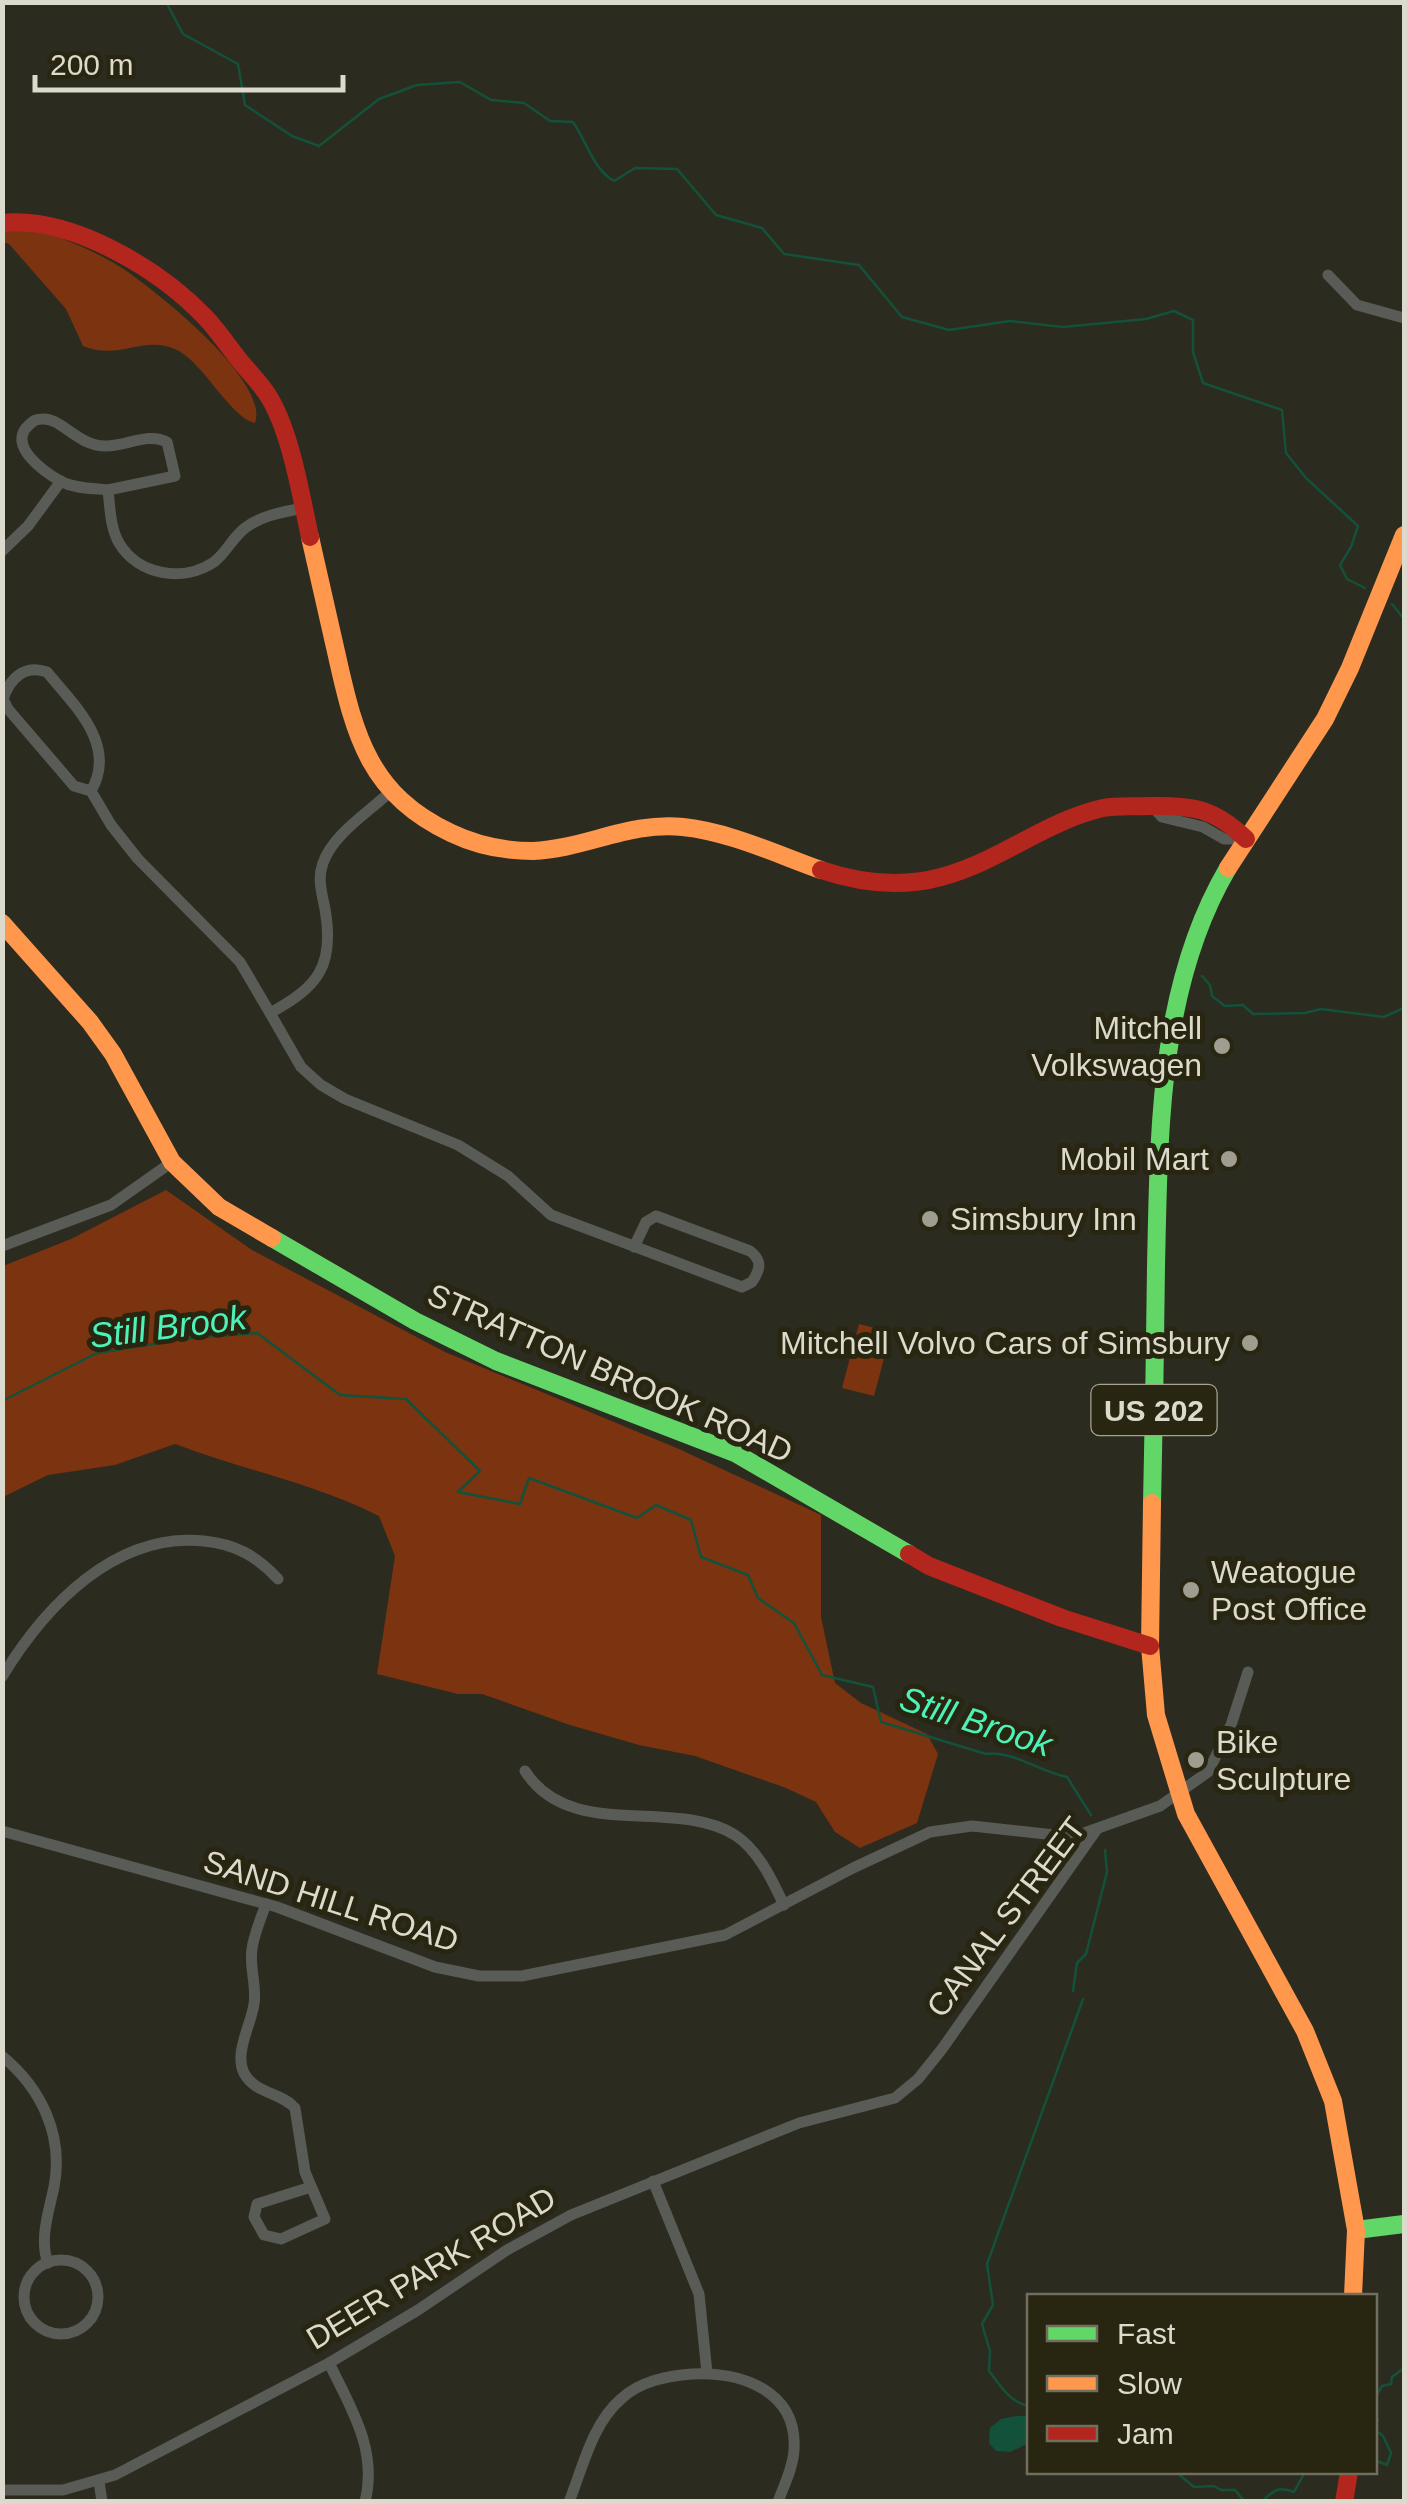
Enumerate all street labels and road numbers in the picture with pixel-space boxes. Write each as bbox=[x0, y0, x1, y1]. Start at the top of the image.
street label: STRATTON BROOK ROAD bbox=[422, 1276, 798, 1470]
road number: US 202 bbox=[1092, 1385, 1216, 1435]
street label: CANAL STREET bbox=[919, 1810, 1093, 2024]
street label: SAND HILL ROAD bbox=[199, 1843, 463, 1959]
street label: DEER PARK ROAD bbox=[300, 2179, 562, 2357]

